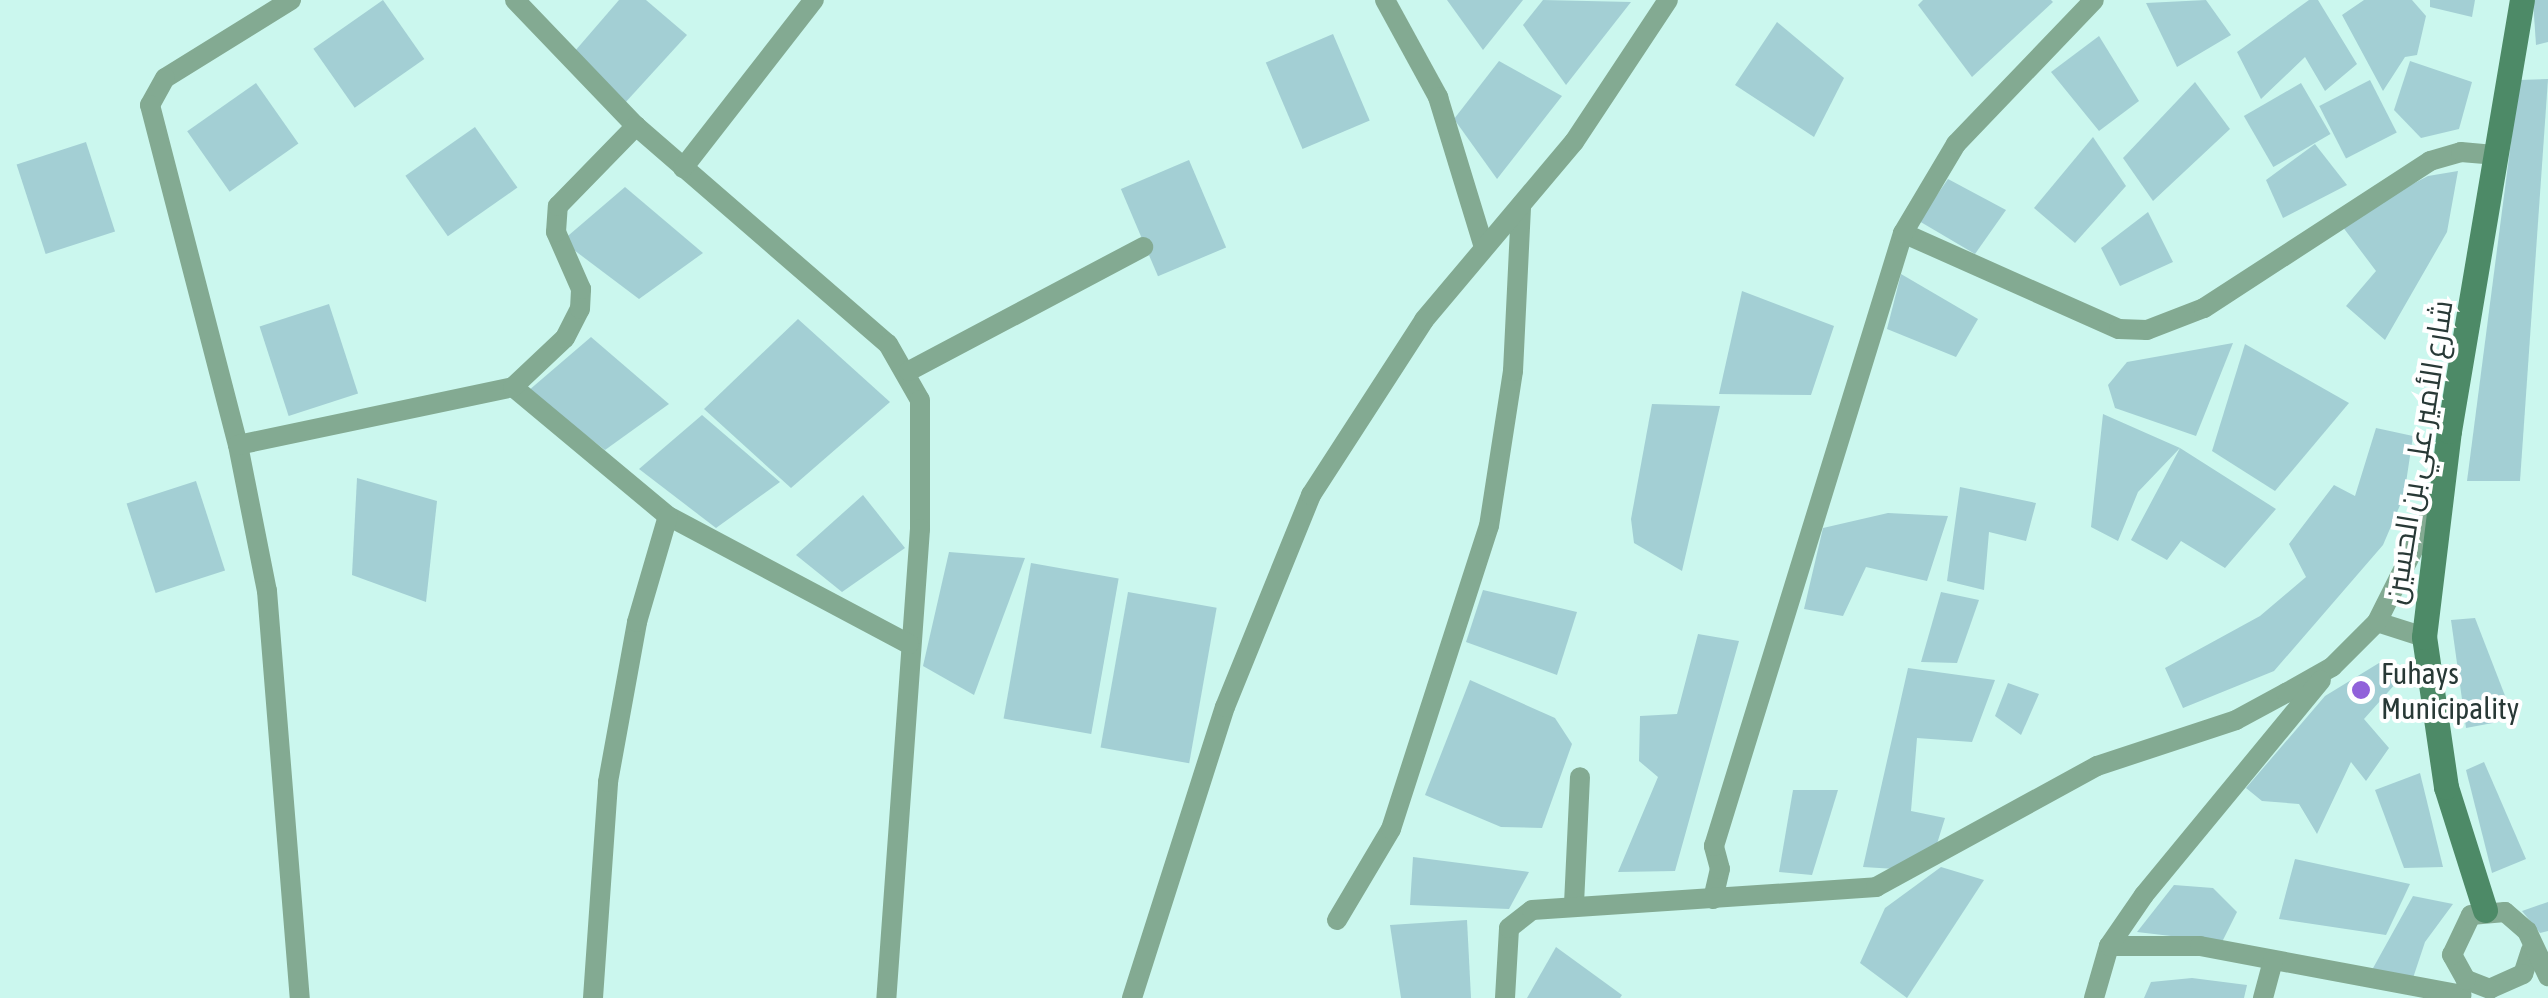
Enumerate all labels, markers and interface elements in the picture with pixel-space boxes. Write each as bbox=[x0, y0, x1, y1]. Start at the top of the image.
street label: شارع الأمير علي بن الحسين bbox=[2376, 297, 2460, 607]
place label: Fuhays Municipality bbox=[2381, 655, 2519, 726]
marker: Fuhays Municipality bbox=[2350, 679, 2372, 701]

